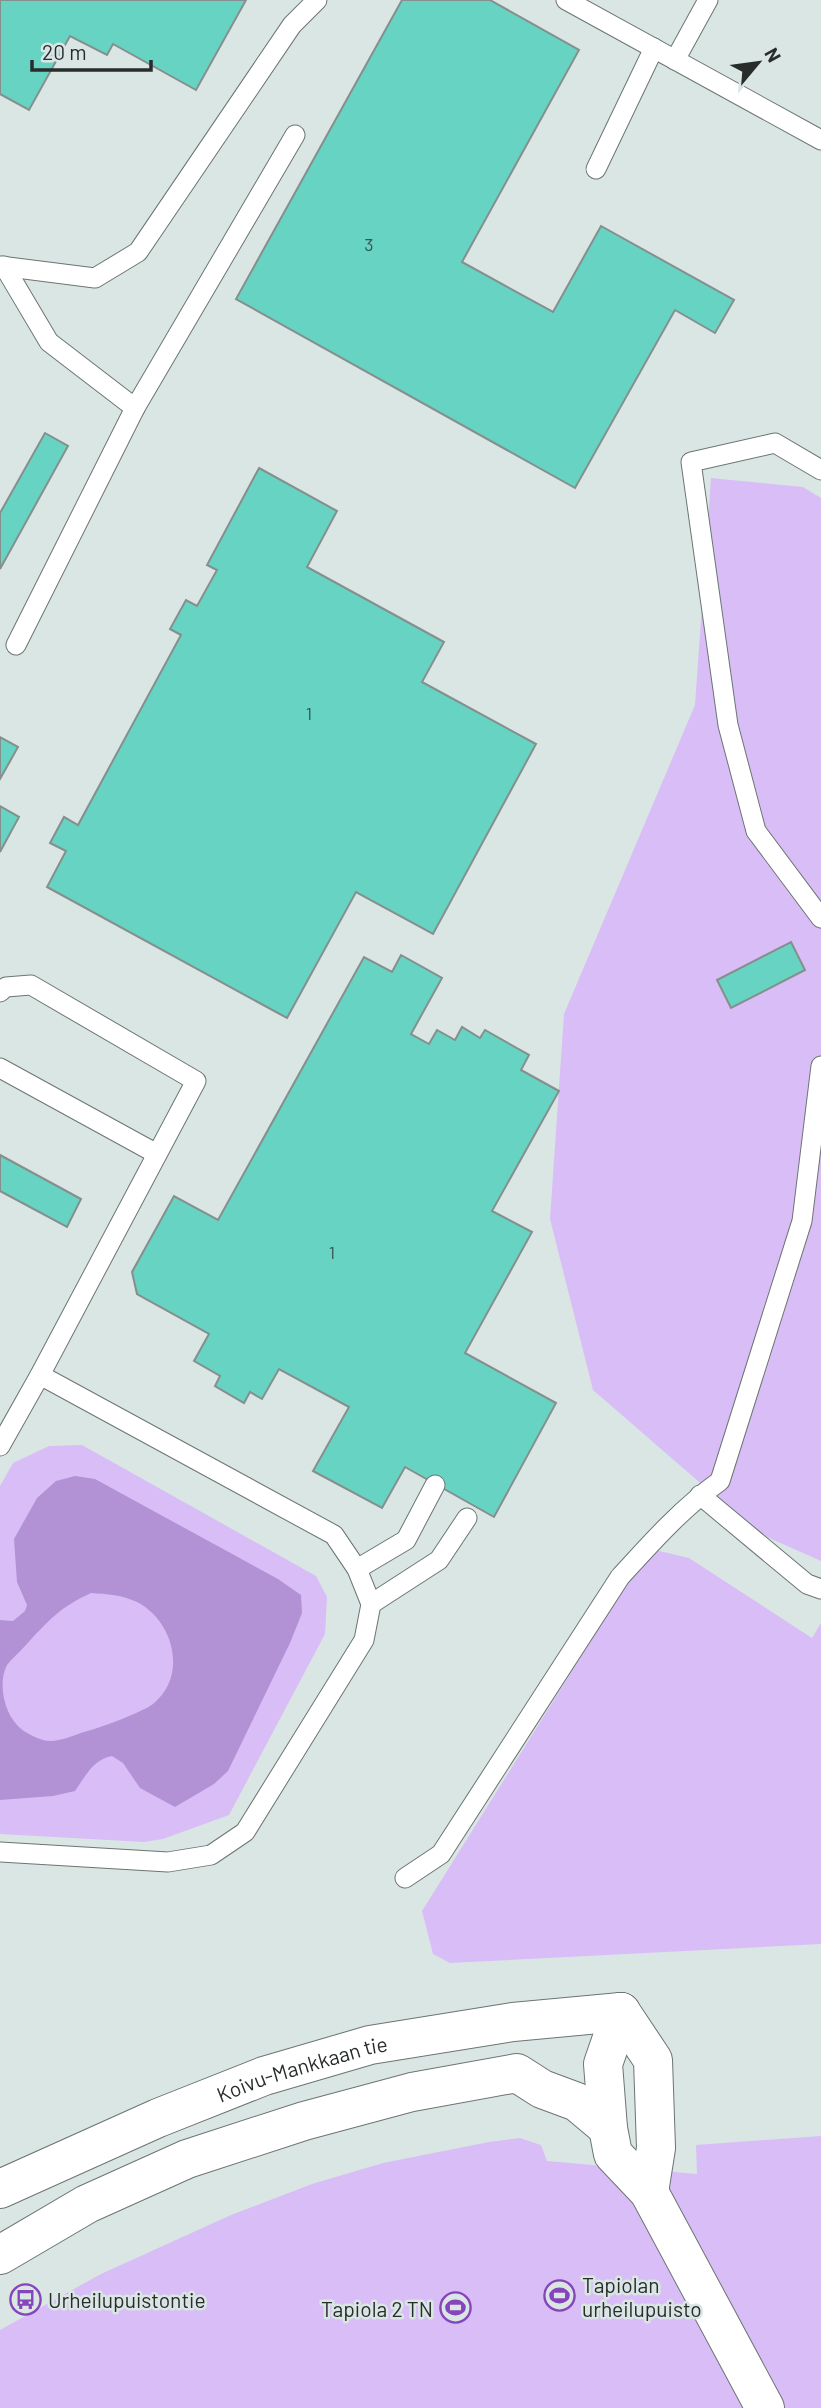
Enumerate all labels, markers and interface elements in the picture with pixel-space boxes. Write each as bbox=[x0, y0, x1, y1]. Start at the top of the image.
scale bar bbox=[32, 28, 150, 72]
north arrow bbox=[723, 28, 793, 98]
text: 20 m bbox=[42, 39, 87, 64]
text: N bbox=[760, 43, 786, 66]
house number: 3 bbox=[364, 233, 374, 255]
house number: 1 bbox=[306, 702, 312, 724]
house number: 1 bbox=[329, 1241, 335, 1263]
street label: Koivu-Mankkaan tie bbox=[213, 2030, 389, 2106]
place label: Tapiolan urheilupuisto bbox=[582, 2272, 702, 2321]
sports icon: Tapiolan urheilupuisto bbox=[542, 2279, 576, 2313]
bus stop icon: Urheilupuistontie bbox=[8, 2282, 42, 2316]
place label: Urheilupuistontie bbox=[48, 2287, 206, 2312]
sports icon: Tapiola 2 TN bbox=[439, 2291, 473, 2325]
place label: Tapiola 2 TN bbox=[321, 2296, 433, 2321]

